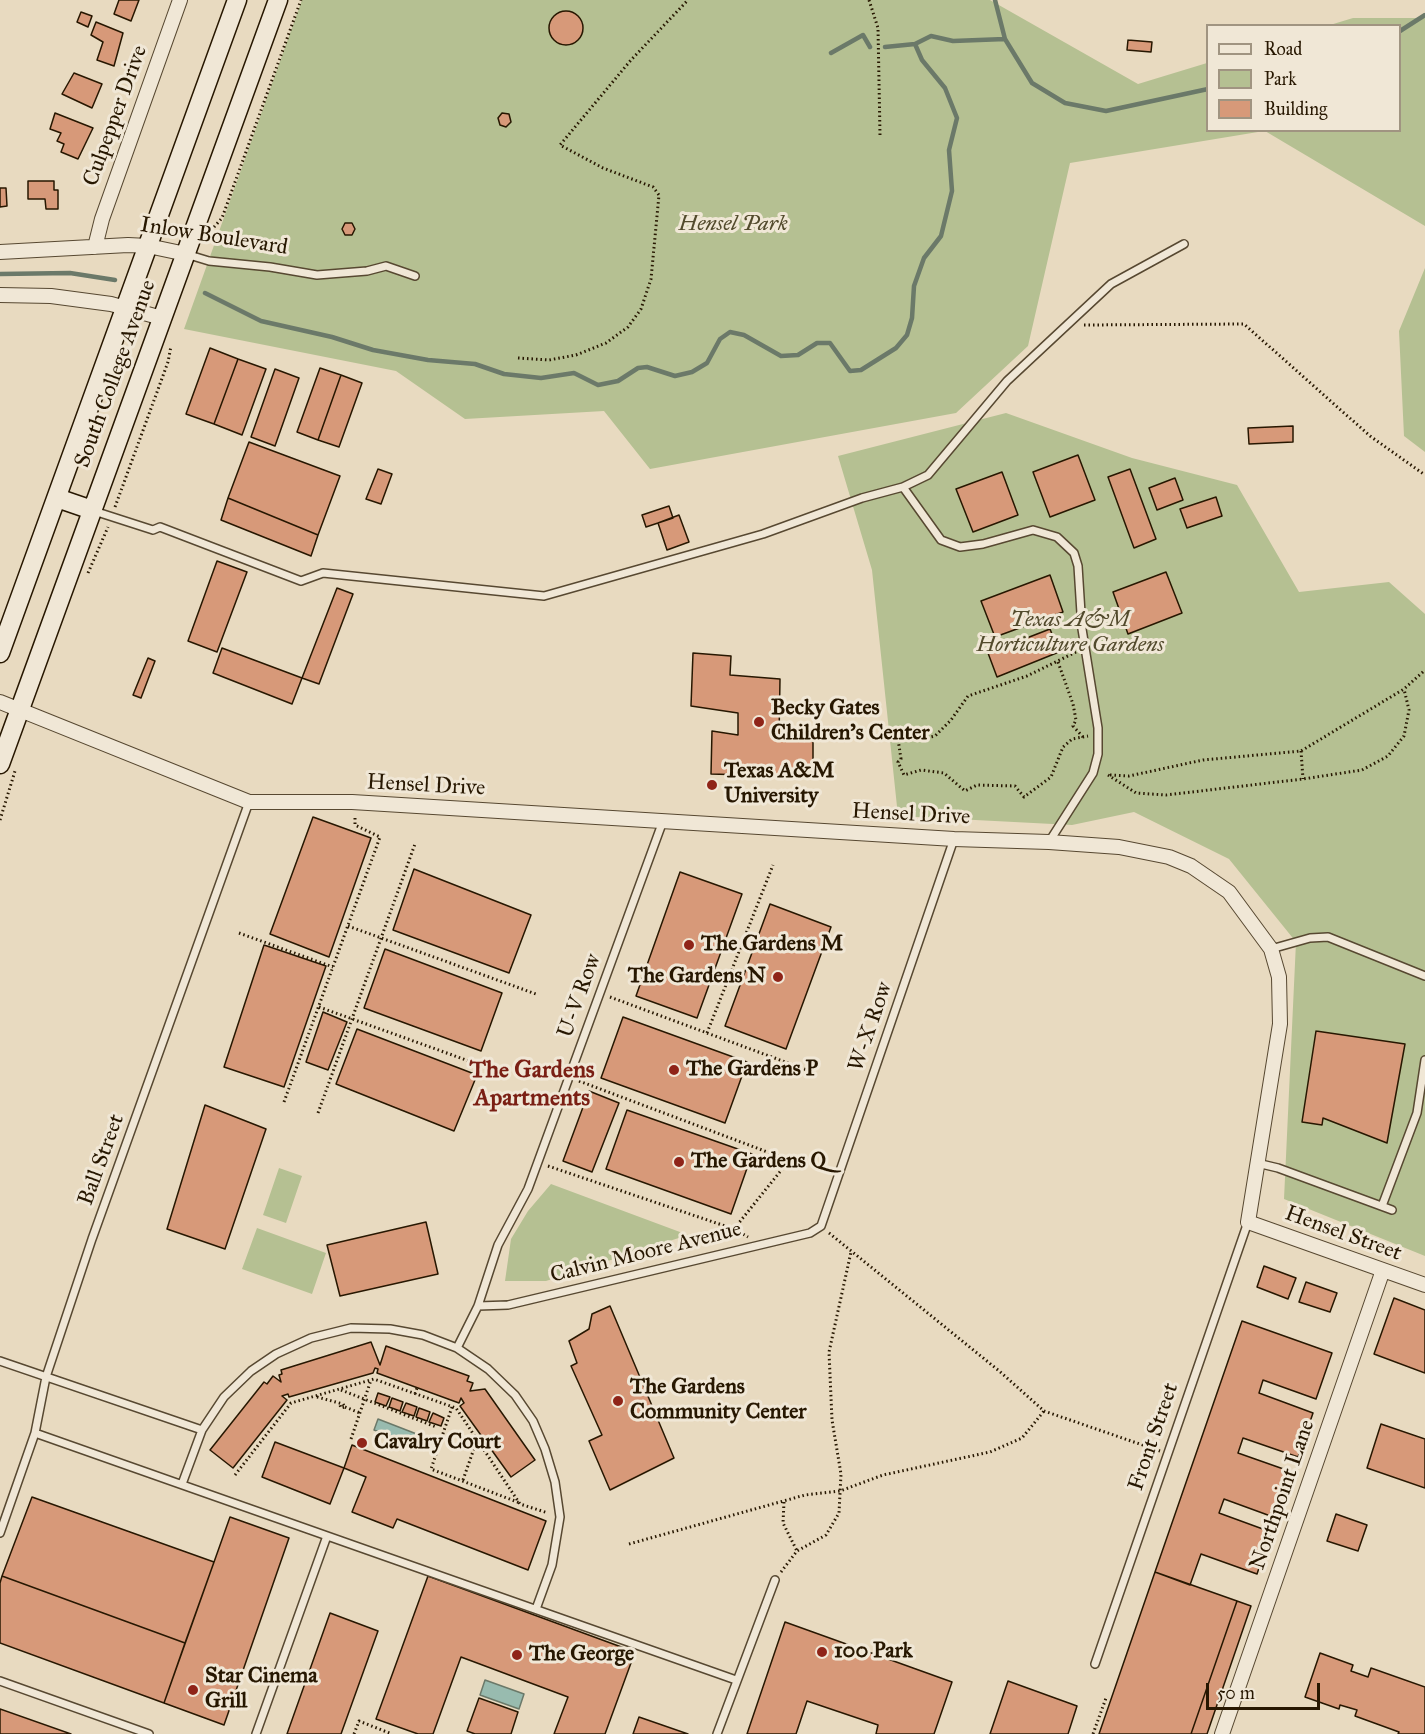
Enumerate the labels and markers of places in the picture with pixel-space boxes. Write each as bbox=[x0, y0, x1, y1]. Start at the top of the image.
place label: Becky Gates Children's Center bbox=[771, 696, 930, 748]
marker: Becky Gates Children's Center bbox=[752, 715, 766, 729]
place label: Texas A&M University bbox=[724, 759, 834, 810]
marker: Texas A&M University bbox=[705, 778, 719, 792]
place label: The Gardens M bbox=[701, 932, 843, 958]
marker: The Gardens M bbox=[682, 938, 696, 952]
place label: The Gardens N bbox=[628, 964, 766, 990]
marker: The Gardens N bbox=[771, 970, 785, 984]
place label: The Gardens P bbox=[686, 1057, 818, 1083]
marker: The Gardens P bbox=[667, 1063, 681, 1077]
place label: The Gardens Q bbox=[691, 1149, 826, 1175]
marker: The Gardens Q bbox=[672, 1155, 686, 1169]
place label: The Gardens Community Center bbox=[630, 1375, 807, 1426]
marker: The Gardens Community Center bbox=[611, 1394, 625, 1408]
place label: Cavalry Court bbox=[374, 1430, 501, 1456]
marker: Cavalry Court bbox=[355, 1436, 369, 1450]
place label: 100 Park bbox=[834, 1639, 913, 1665]
place label: The George bbox=[529, 1642, 634, 1668]
marker: 100 Park bbox=[815, 1645, 829, 1659]
marker: The George bbox=[510, 1648, 524, 1662]
place label: Star Cinema Grill bbox=[205, 1664, 318, 1716]
marker: Star Cinema Grill bbox=[186, 1683, 200, 1697]

